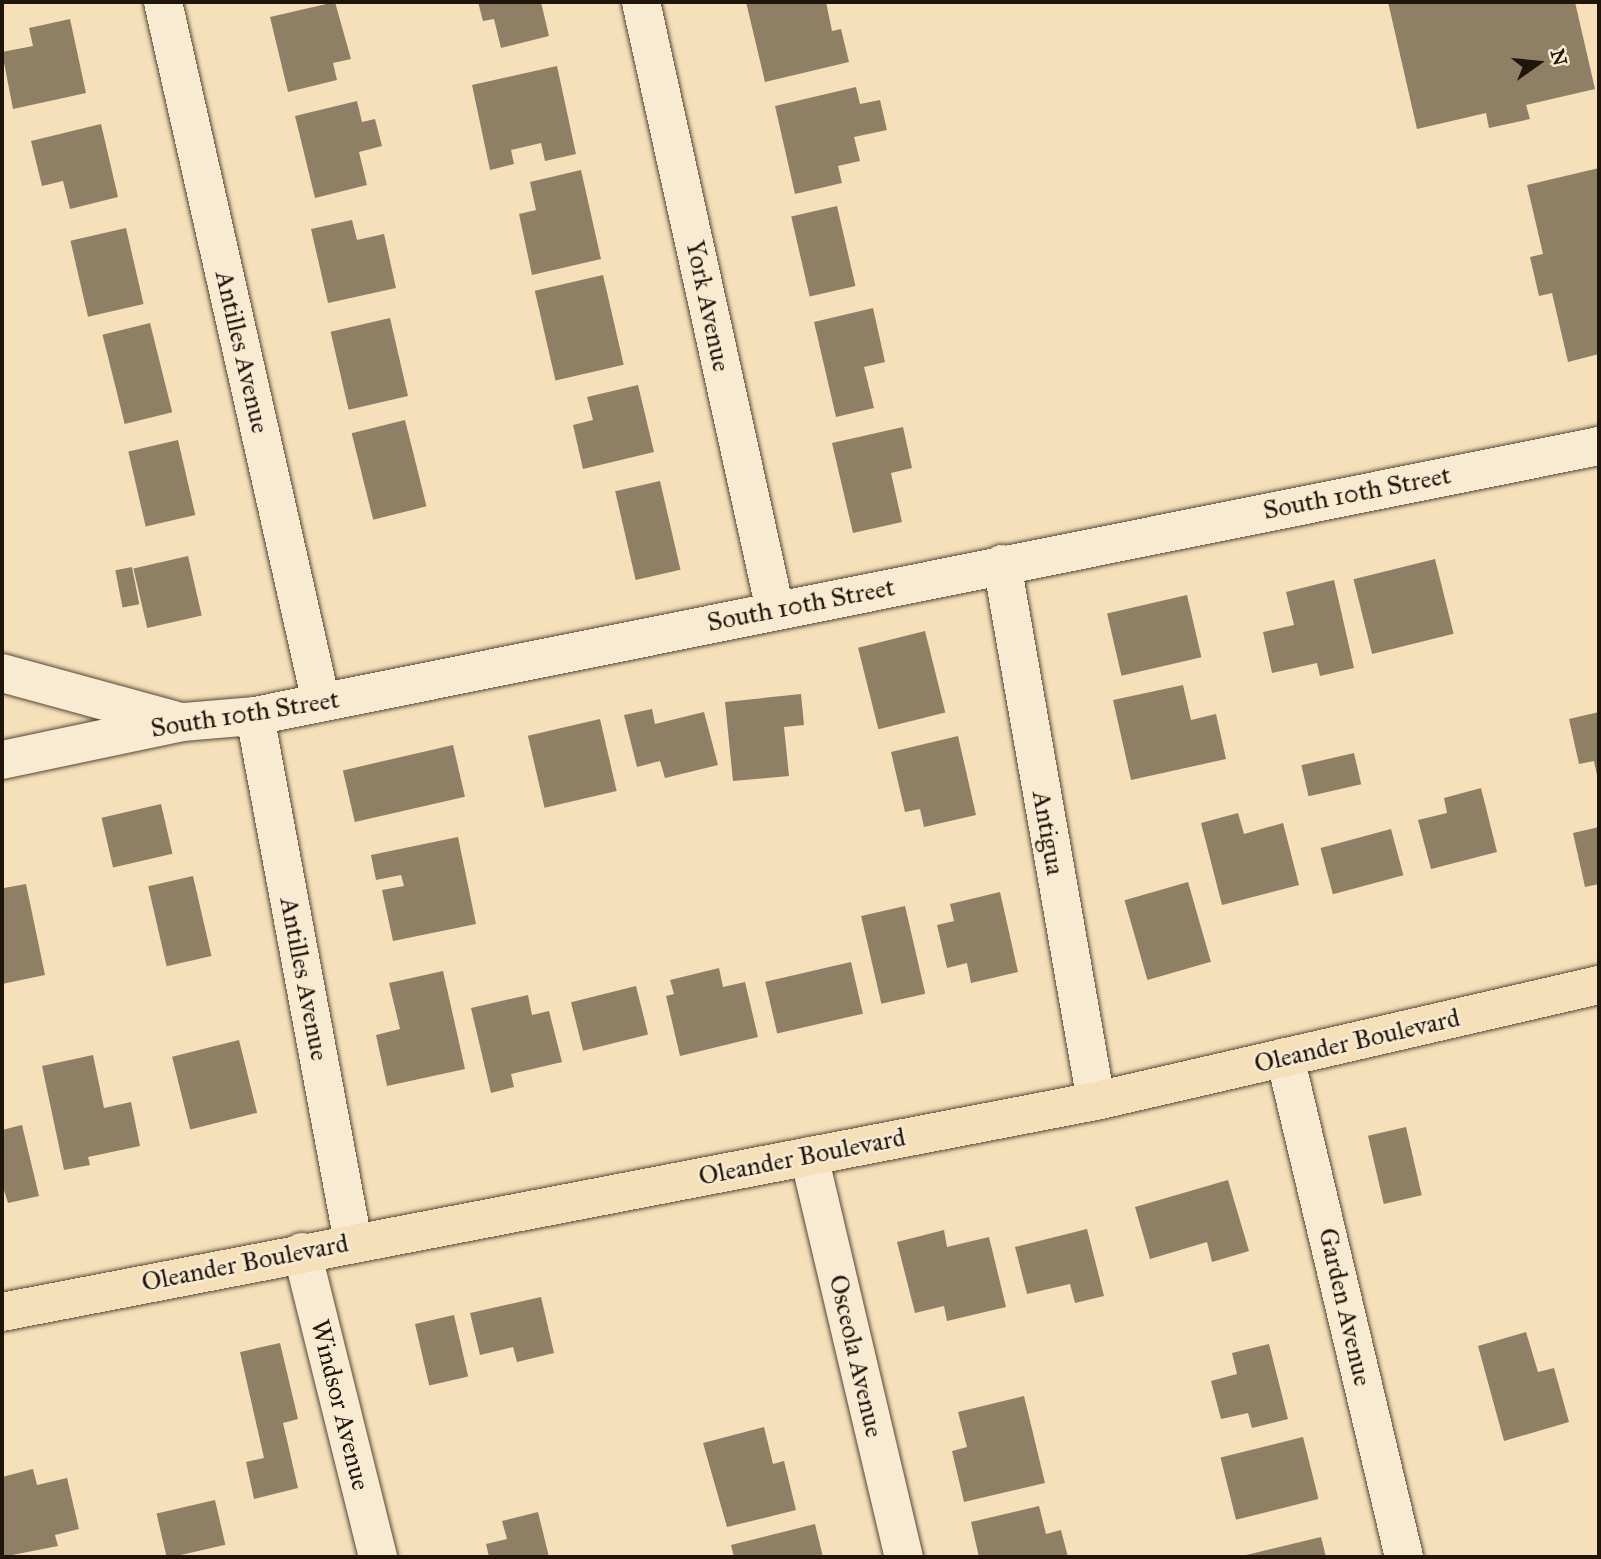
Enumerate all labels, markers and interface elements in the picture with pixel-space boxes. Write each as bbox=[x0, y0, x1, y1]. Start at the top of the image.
north arrow bbox=[1503, 28, 1573, 98]
text: N bbox=[1546, 47, 1572, 68]
street label: York Avenue bbox=[679, 238, 737, 374]
street label: Antilles Avenue bbox=[208, 268, 276, 436]
street label: South 10th Street bbox=[1261, 460, 1453, 526]
street label: South 10th Street bbox=[705, 572, 897, 638]
street label: South 10th Street bbox=[148, 684, 342, 744]
street label: Antigua bbox=[1025, 788, 1071, 878]
street label: Antilles Avenue bbox=[273, 895, 335, 1063]
street label: Oleander Boulevard bbox=[1251, 1002, 1463, 1080]
street label: Oleander Boulevard bbox=[696, 1122, 908, 1192]
street label: Garden Avenue bbox=[1312, 1225, 1378, 1389]
street label: Oleander Boulevard bbox=[139, 1228, 351, 1298]
street label: Osceola Avenue bbox=[822, 1272, 890, 1440]
street label: Windsor Avenue bbox=[304, 1316, 376, 1494]

